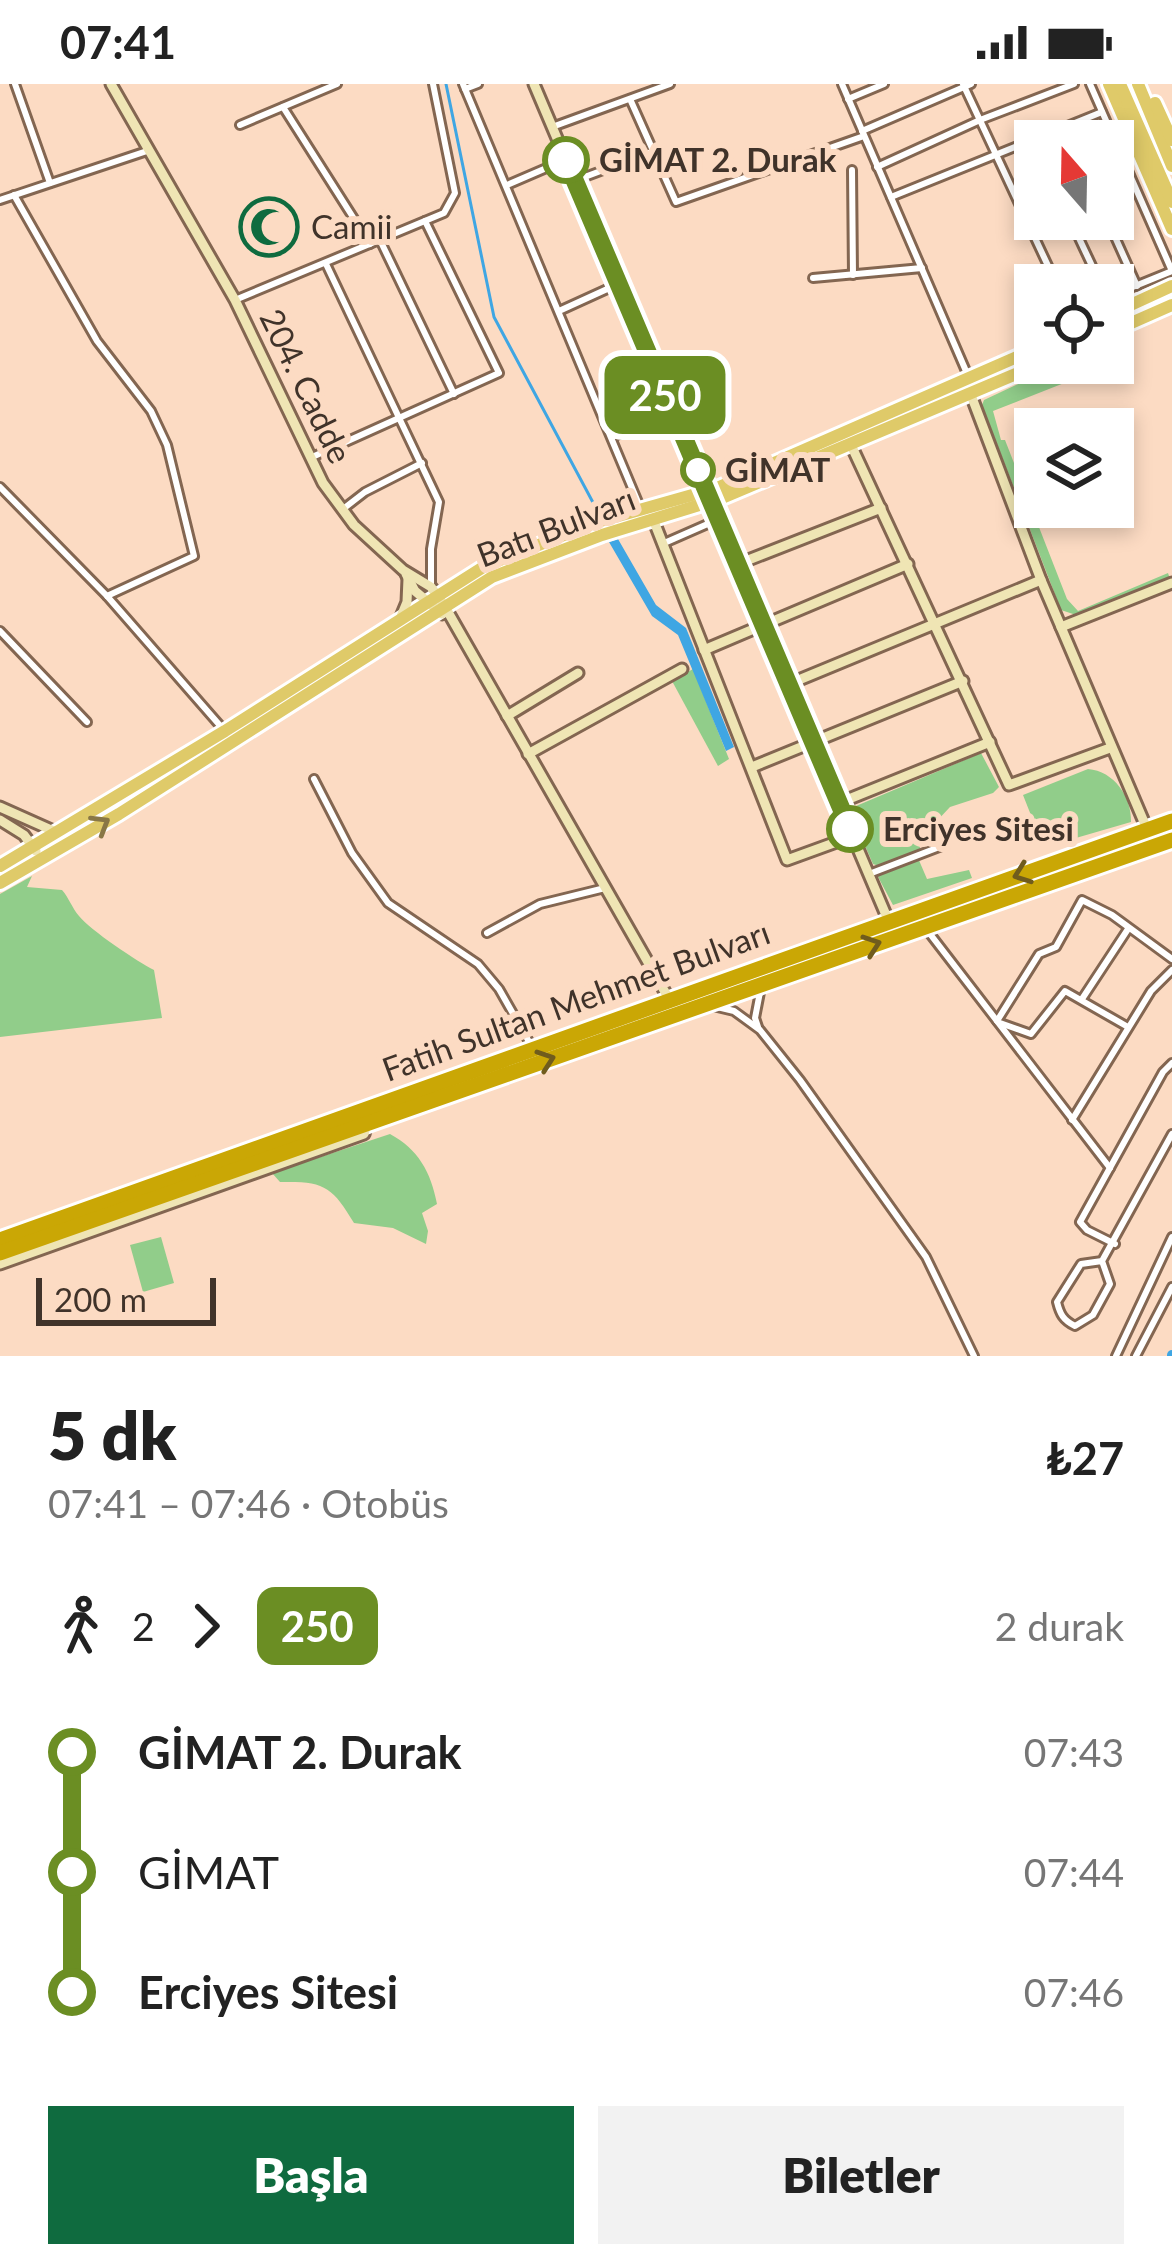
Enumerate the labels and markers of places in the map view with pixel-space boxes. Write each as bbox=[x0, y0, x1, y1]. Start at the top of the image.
marker: GİMAT 2. Durak bbox=[544, 138, 588, 182]
place label: GİMAT 2. Durak bbox=[599, 139, 837, 179]
mosque icon: Camii bbox=[238, 196, 300, 258]
place label: Camii bbox=[311, 206, 392, 246]
place label: GİMAT bbox=[725, 449, 831, 489]
marker: GİMAT bbox=[682, 454, 714, 486]
marker: Erciyes Sitesi bbox=[828, 807, 872, 851]
place label: Erciyes Sitesi bbox=[883, 808, 1074, 848]

